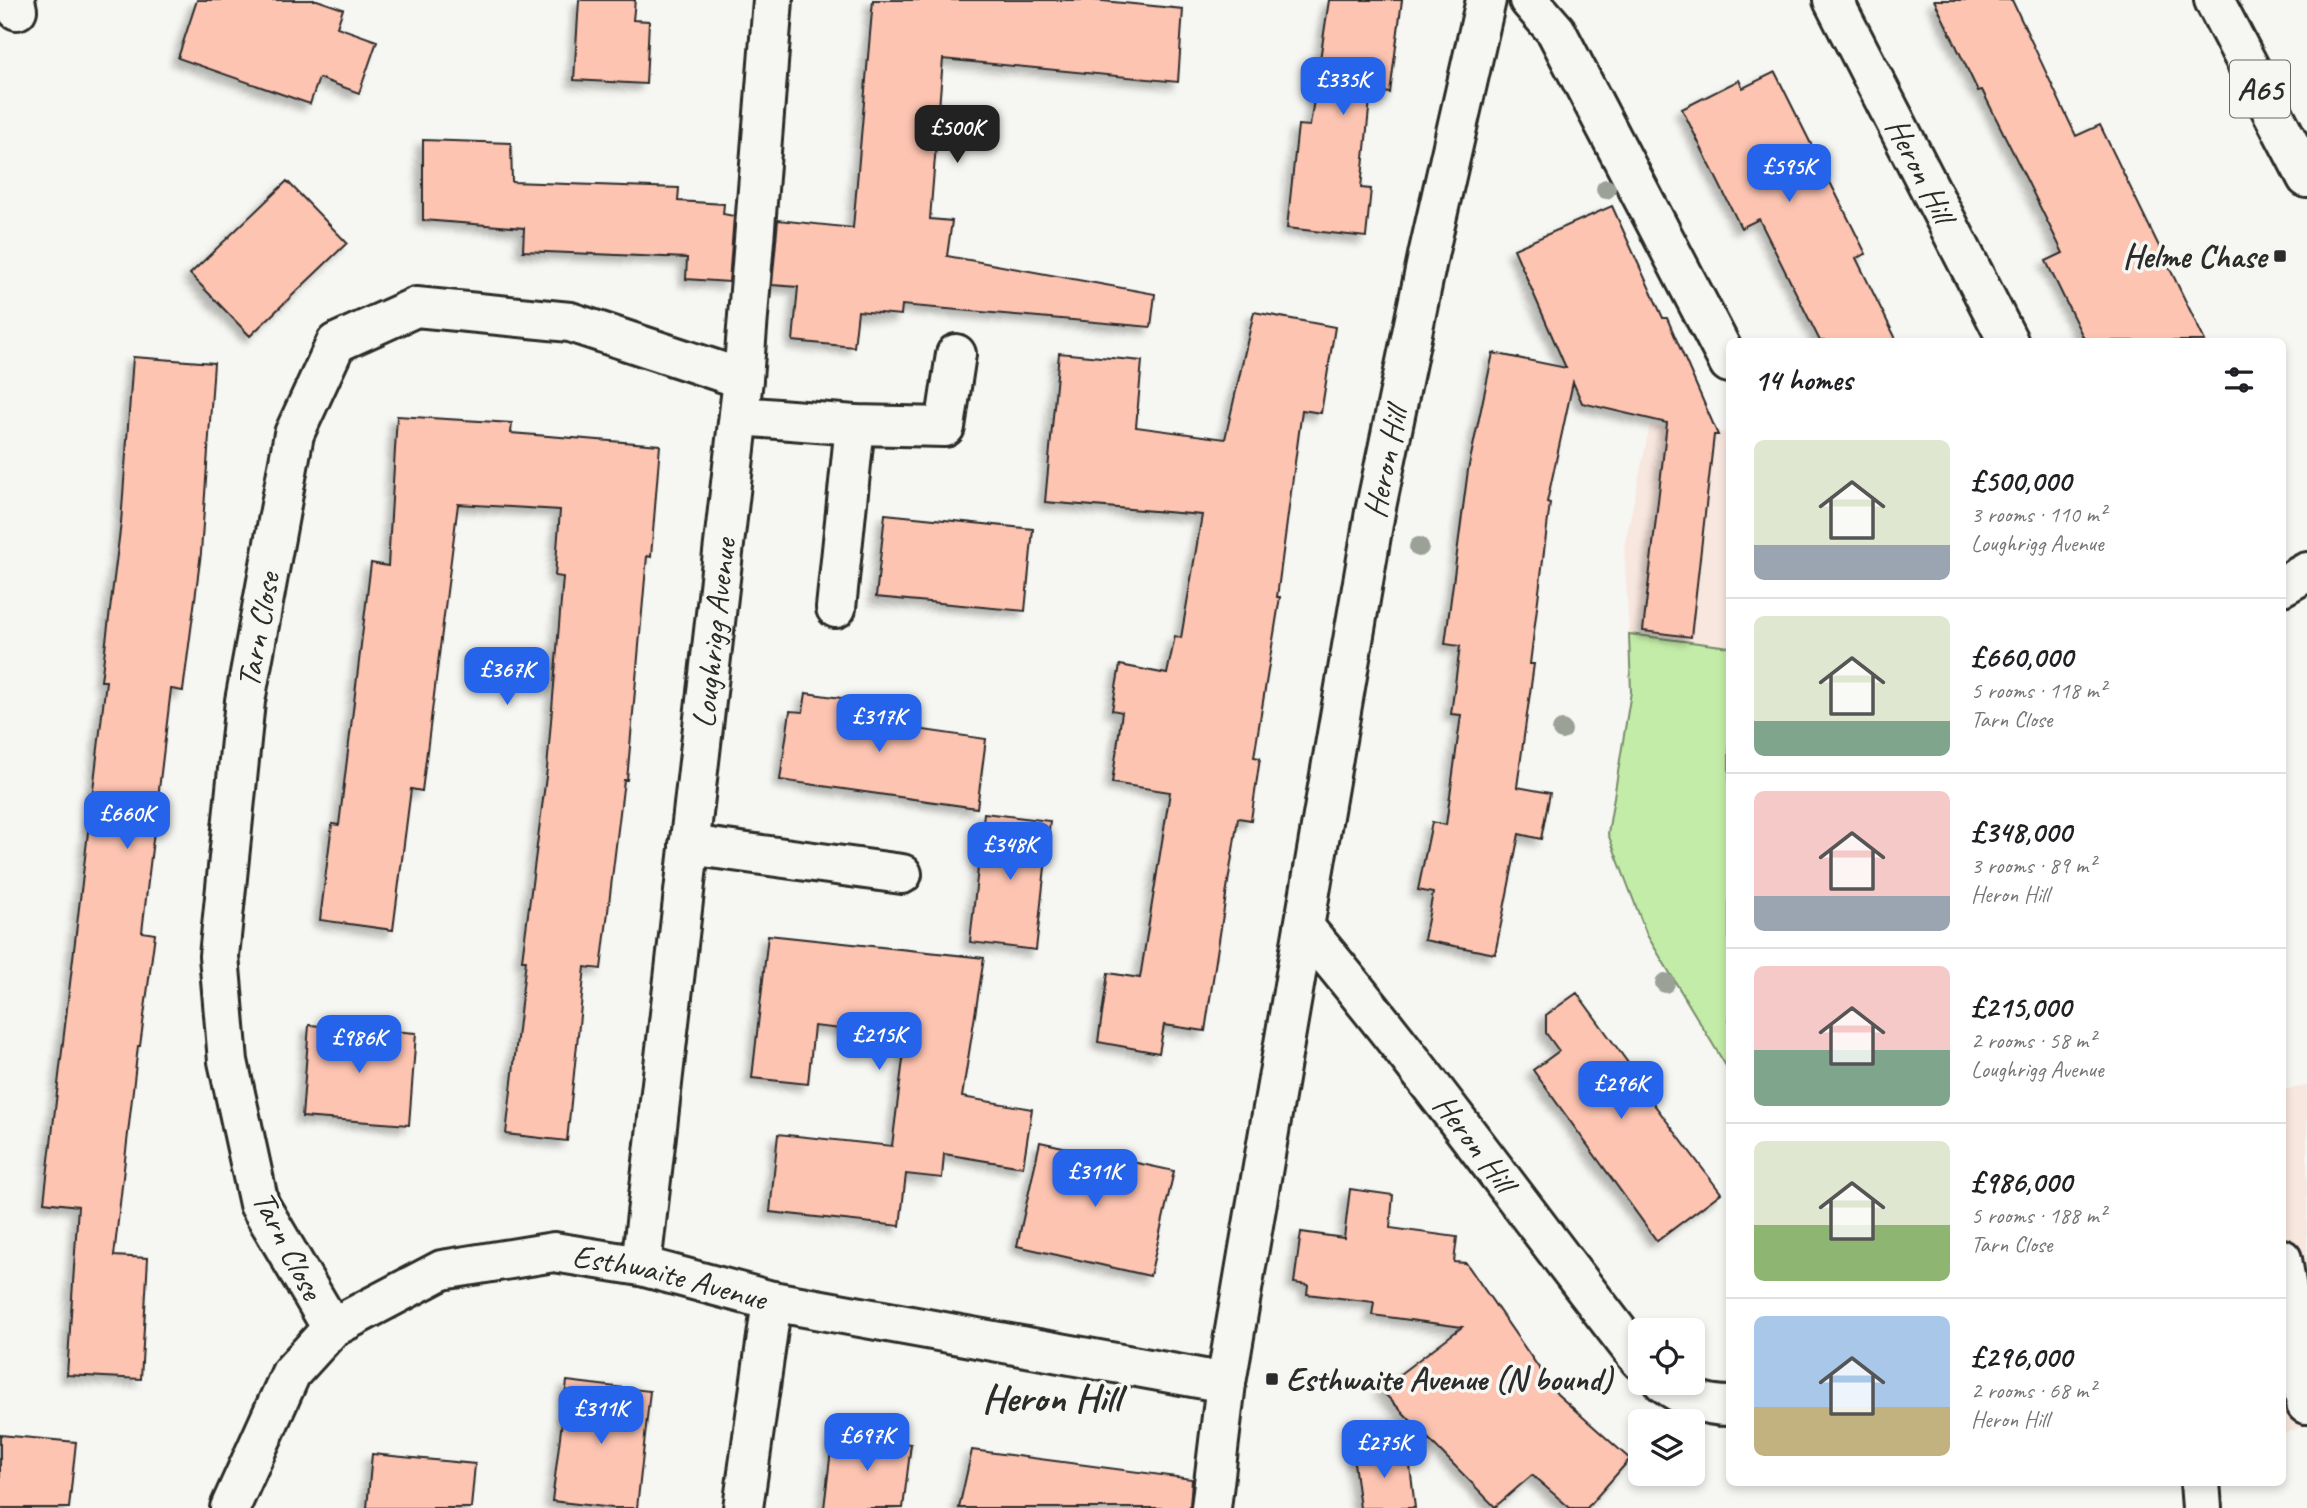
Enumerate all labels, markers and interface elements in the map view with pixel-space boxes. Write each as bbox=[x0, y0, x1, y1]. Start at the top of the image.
pin: £335K bbox=[1294, 58, 1392, 117]
road number: A65 bbox=[2230, 60, 2290, 118]
text: £335K bbox=[1317, 65, 1369, 94]
pin: £500K bbox=[908, 106, 1006, 165]
street label: Heron Hill bbox=[1876, 111, 1967, 234]
text: £500K bbox=[931, 113, 983, 142]
pin: £595K bbox=[1740, 144, 1838, 204]
text: £595K bbox=[1763, 152, 1815, 181]
place label: Helme Chase bbox=[2123, 235, 2269, 277]
marker: Helme Chase bbox=[2272, 248, 2288, 264]
text: 14 homes bbox=[1754, 361, 1852, 399]
icon: filters bbox=[2220, 361, 2258, 399]
street label: Heron Hill bbox=[1353, 398, 1418, 522]
text: £500,000 bbox=[1971, 462, 2071, 500]
icon: home bbox=[1810, 468, 1894, 552]
text: 3 rooms · 110 m² bbox=[1971, 500, 2106, 529]
text: Loughrigg Avenue bbox=[1971, 529, 2103, 558]
street label: Loughrigg Avenue bbox=[682, 534, 746, 730]
street label: Tarn Close bbox=[227, 567, 290, 691]
text: £660,000 bbox=[1971, 638, 2073, 676]
icon: home bbox=[1810, 644, 1894, 728]
pin: £367K bbox=[458, 648, 556, 707]
text: £367K bbox=[480, 655, 534, 684]
text: 5 rooms · 118 m² bbox=[1971, 676, 2106, 705]
pin: £317K bbox=[830, 694, 928, 754]
text: £317K bbox=[853, 702, 906, 731]
text: Tarn Close bbox=[1971, 705, 2052, 734]
pin: £660K bbox=[78, 792, 176, 851]
text: £660K bbox=[100, 799, 154, 828]
text: £348,000 bbox=[1971, 813, 2071, 851]
icon: home bbox=[1810, 819, 1894, 903]
pin: £348K bbox=[961, 822, 1059, 882]
text: £348K bbox=[983, 830, 1037, 859]
text: 3 rooms · 89 m² bbox=[1971, 851, 2095, 880]
text: Heron Hill bbox=[1971, 880, 2049, 909]
text: £215,000 bbox=[1971, 988, 2071, 1026]
icon: home bbox=[1810, 994, 1894, 1078]
pin: £215K bbox=[830, 1012, 928, 1072]
pin: £986K bbox=[310, 1016, 408, 1075]
text: £215K bbox=[853, 1020, 905, 1049]
text: £986K bbox=[332, 1023, 386, 1052]
text: 2 rooms · 58 m² bbox=[1971, 1026, 2095, 1055]
text: Loughrigg Avenue bbox=[1971, 1055, 2103, 1084]
pin: £296K bbox=[1572, 1062, 1670, 1121]
text: £296K bbox=[1594, 1069, 1648, 1098]
street label: Heron Hill bbox=[1424, 1086, 1528, 1204]
pin: £311K bbox=[1046, 1150, 1144, 1209]
text: £311K bbox=[1068, 1157, 1122, 1186]
text: £986,000 bbox=[1971, 1163, 2072, 1201]
icon: home bbox=[1810, 1169, 1894, 1253]
street label: Tarn Close bbox=[243, 1184, 334, 1308]
text: 5 rooms · 188 m² bbox=[1971, 1201, 2106, 1230]
text: Tarn Close bbox=[1971, 1230, 2052, 1259]
street label: Esthwaite Avenue bbox=[570, 1234, 773, 1320]
map controls bbox=[1628, 1318, 1705, 1486]
button: locate bbox=[1628, 1318, 1705, 1395]
text: £296,000 bbox=[1971, 1338, 2072, 1376]
icon: home bbox=[1810, 1344, 1894, 1428]
place label: Esthwaite Avenue (N bound) bbox=[1286, 1358, 1614, 1400]
marker: Esthwaite Avenue (N bound) bbox=[1264, 1371, 1280, 1387]
district label: Heron Hill bbox=[982, 1373, 1128, 1423]
text: 2 rooms · 68 m² bbox=[1971, 1376, 2095, 1405]
pin: £311K bbox=[552, 1386, 650, 1446]
text: £311K bbox=[574, 1394, 628, 1423]
text: Heron Hill bbox=[1971, 1405, 2049, 1434]
button: layers bbox=[1628, 1409, 1705, 1486]
pin: £697K bbox=[818, 1414, 916, 1473]
pin: £275K bbox=[1335, 1420, 1433, 1480]
text: £697K bbox=[840, 1421, 894, 1450]
text: £275K bbox=[1358, 1428, 1410, 1457]

